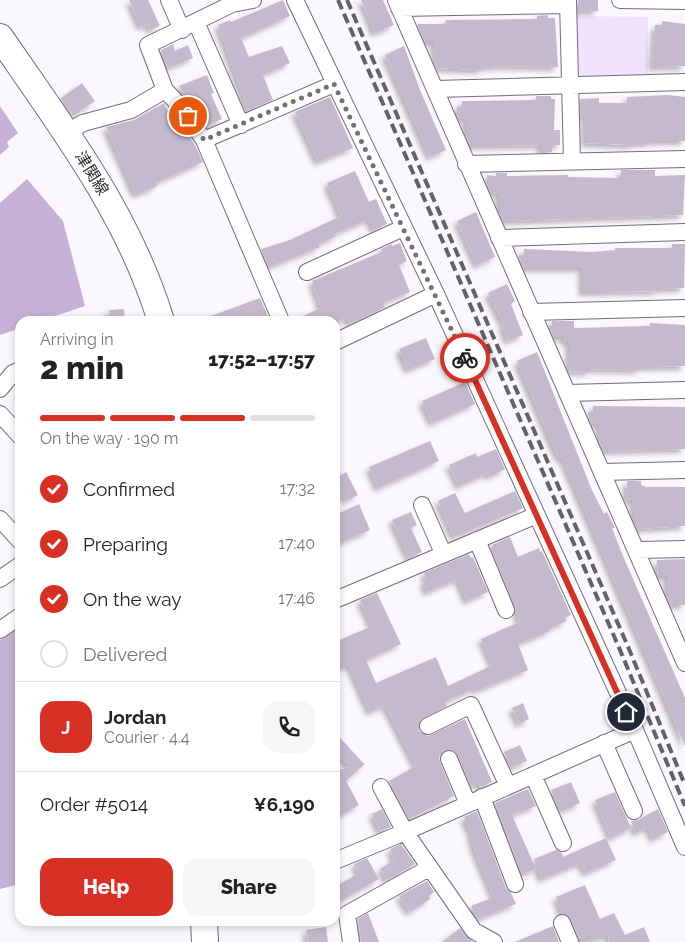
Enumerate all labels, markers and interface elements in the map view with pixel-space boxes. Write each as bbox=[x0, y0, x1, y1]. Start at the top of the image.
pin bbox=[167, 95, 209, 137]
icon: bag bbox=[174, 102, 202, 130]
street label: 津関線 bbox=[71, 148, 113, 198]
text: Arriving in bbox=[40, 330, 114, 349]
courier bbox=[440, 333, 490, 383]
icon: bike bbox=[451, 344, 479, 372]
text: 17:52–17:57 bbox=[208, 348, 315, 370]
text: 2 min bbox=[40, 349, 124, 386]
text: On the way · 190 m bbox=[40, 429, 179, 448]
icon: check bbox=[40, 475, 68, 503]
text: Confirmed bbox=[83, 478, 175, 500]
text: 17:32 bbox=[280, 479, 315, 498]
icon: check bbox=[40, 530, 68, 558]
text: Preparing bbox=[83, 533, 168, 555]
text: 17:40 bbox=[278, 534, 315, 553]
icon: check bbox=[40, 585, 68, 613]
text: On the way bbox=[83, 588, 182, 610]
text: 17:46 bbox=[278, 589, 315, 608]
text: Delivered bbox=[83, 643, 167, 665]
pin bbox=[605, 691, 647, 733]
icon: home bbox=[612, 698, 640, 726]
button: phone bbox=[263, 701, 315, 753]
text: Jordan bbox=[104, 706, 167, 728]
text: J bbox=[61, 716, 71, 738]
text: Courier · 4.4 bbox=[104, 728, 189, 747]
text: Order #5014 bbox=[40, 793, 148, 815]
text: ¥6,190 bbox=[253, 793, 315, 815]
button: Help bbox=[40, 858, 173, 916]
button: Share bbox=[183, 858, 315, 916]

